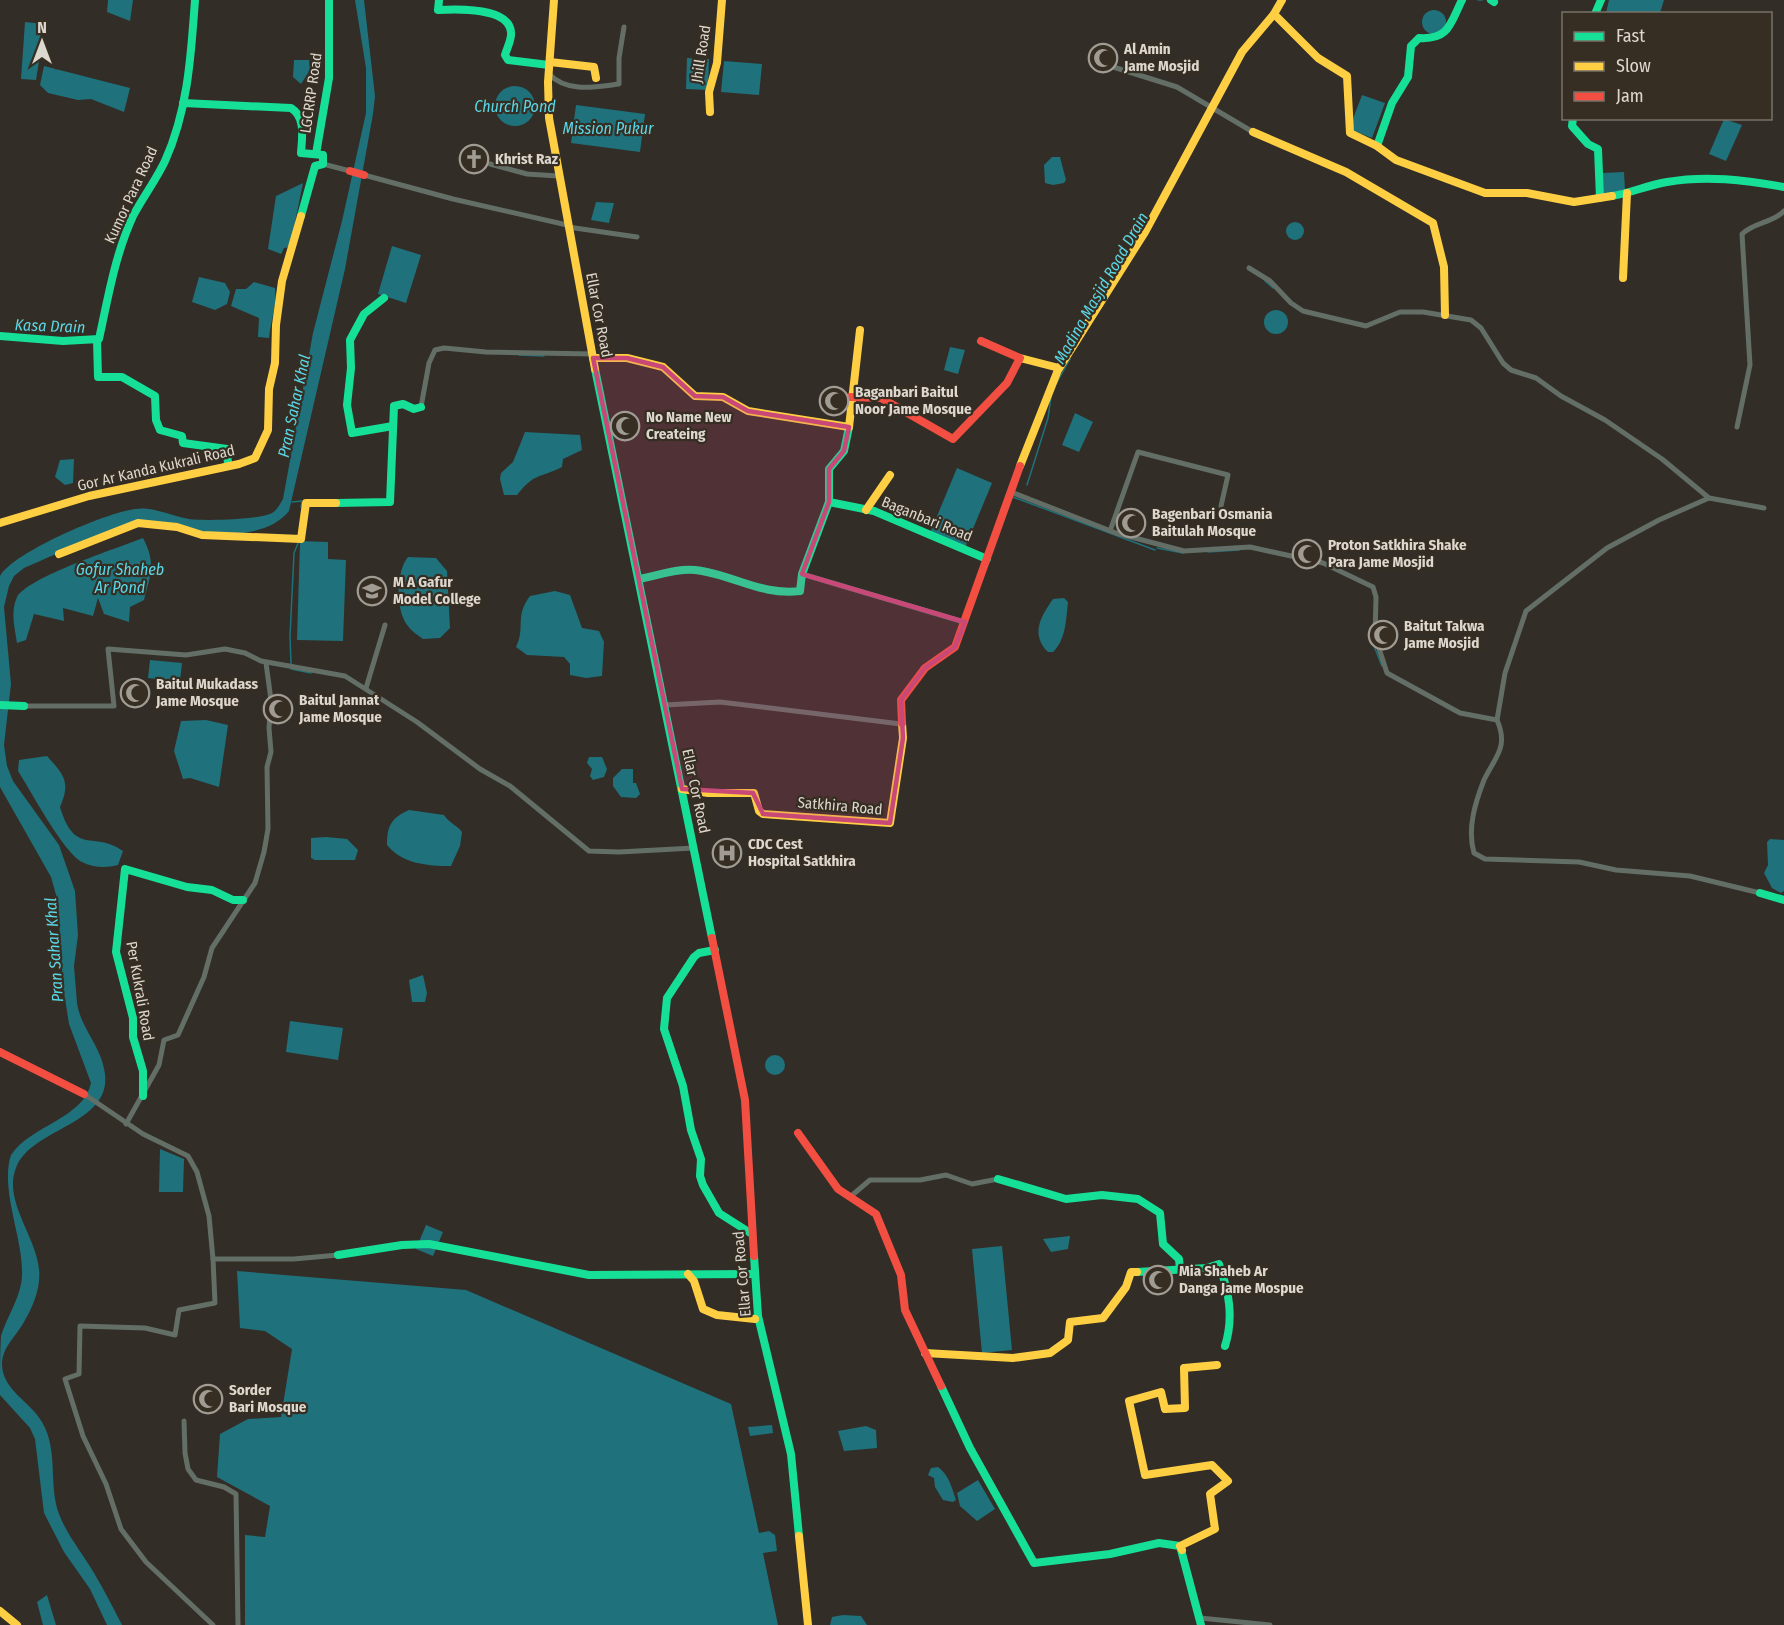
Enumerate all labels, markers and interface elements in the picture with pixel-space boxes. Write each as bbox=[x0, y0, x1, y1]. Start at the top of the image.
north arrow bbox=[12, 12, 72, 72]
legend bbox=[1562, 12, 1772, 120]
text: N bbox=[37, 18, 47, 37]
street label: Jhill Road bbox=[688, 24, 714, 84]
text: Fast bbox=[1616, 25, 1645, 47]
place label: Al Amin Jame Mosjid bbox=[1123, 40, 1199, 75]
mosque icon: Al Amin Jame Mosjid bbox=[1087, 42, 1119, 74]
street label: LGCRRP Road bbox=[296, 52, 326, 134]
text: Slow bbox=[1616, 55, 1651, 77]
text: Jam bbox=[1616, 85, 1644, 107]
water label: Church Pond bbox=[474, 97, 556, 116]
water label: Mission Pukur bbox=[562, 119, 654, 138]
church icon: Khrist Raz bbox=[458, 143, 490, 175]
street label: Kumor Para Road bbox=[101, 144, 161, 246]
place label: Khrist Raz bbox=[495, 150, 559, 168]
water label: Madina Masjid Road Drain bbox=[1050, 209, 1152, 367]
street label: Ellar Cor Road bbox=[582, 271, 616, 359]
water label: Kasa Drain bbox=[14, 315, 86, 337]
water label: Pran Sahar Khal bbox=[274, 353, 314, 459]
place label: Baganbari Baitul Noor Jame Mosque bbox=[855, 383, 972, 418]
mosque icon: Baganbari Baitul Noor Jame Mosque bbox=[818, 385, 850, 417]
place label: No Name New Createing bbox=[646, 408, 732, 443]
mosque icon: No Name New Createing bbox=[609, 410, 641, 442]
street label: Gor Ar Kanda Kukrali Road bbox=[76, 441, 236, 495]
street label: Baganbari Road bbox=[879, 493, 975, 545]
place label: Bagenbari Osmania Baitulah Mosque bbox=[1152, 505, 1273, 540]
mosque icon: Bagenbari Osmania Baitulah Mosque bbox=[1115, 507, 1147, 539]
place label: Proton Satkhira Shake Para Jame Mosjid bbox=[1328, 536, 1467, 571]
mosque icon: Proton Satkhira Shake Para Jame Mosjid bbox=[1291, 538, 1323, 570]
water label: Gofur Shaheb Ar Pond bbox=[76, 560, 164, 597]
place label: M A Gafur Model College bbox=[393, 573, 481, 608]
school or university icon: M A Gafur Model College bbox=[356, 575, 388, 607]
place label: Baitut Takwa Jame Mosjid bbox=[1403, 617, 1485, 652]
mosque icon: Baitut Takwa Jame Mosjid bbox=[1367, 619, 1399, 651]
place label: Baitul Mukadass Jame Mosque bbox=[155, 675, 258, 710]
mosque icon: Baitul Mukadass Jame Mosque bbox=[119, 677, 151, 709]
place label: Baitul Jannat Jame Mosque bbox=[298, 691, 382, 726]
mosque icon: Baitul Jannat Jame Mosque bbox=[262, 693, 294, 725]
street label: Ellar Cor Road bbox=[678, 747, 714, 835]
street label: Satkhira Road bbox=[797, 793, 883, 819]
place label: CDC Cest Hospital Satkhira bbox=[748, 835, 856, 870]
hospital icon: CDC Cest Hospital Satkhira bbox=[711, 837, 743, 869]
water label: Pran Sahar Khal bbox=[41, 897, 67, 1003]
street label: Per Kukrali Road bbox=[122, 940, 158, 1042]
street label: Ellar Cor Road bbox=[729, 1230, 755, 1318]
place label: Mia Shaheb Ar Danga Jame Mospue bbox=[1179, 1262, 1304, 1297]
mosque icon: Mia Shaheb Ar Danga Jame Mospue bbox=[1142, 1264, 1174, 1296]
place label: Sorder Bari Mosque bbox=[229, 1381, 307, 1416]
mosque icon: Sorder Bari Mosque bbox=[192, 1383, 224, 1415]

